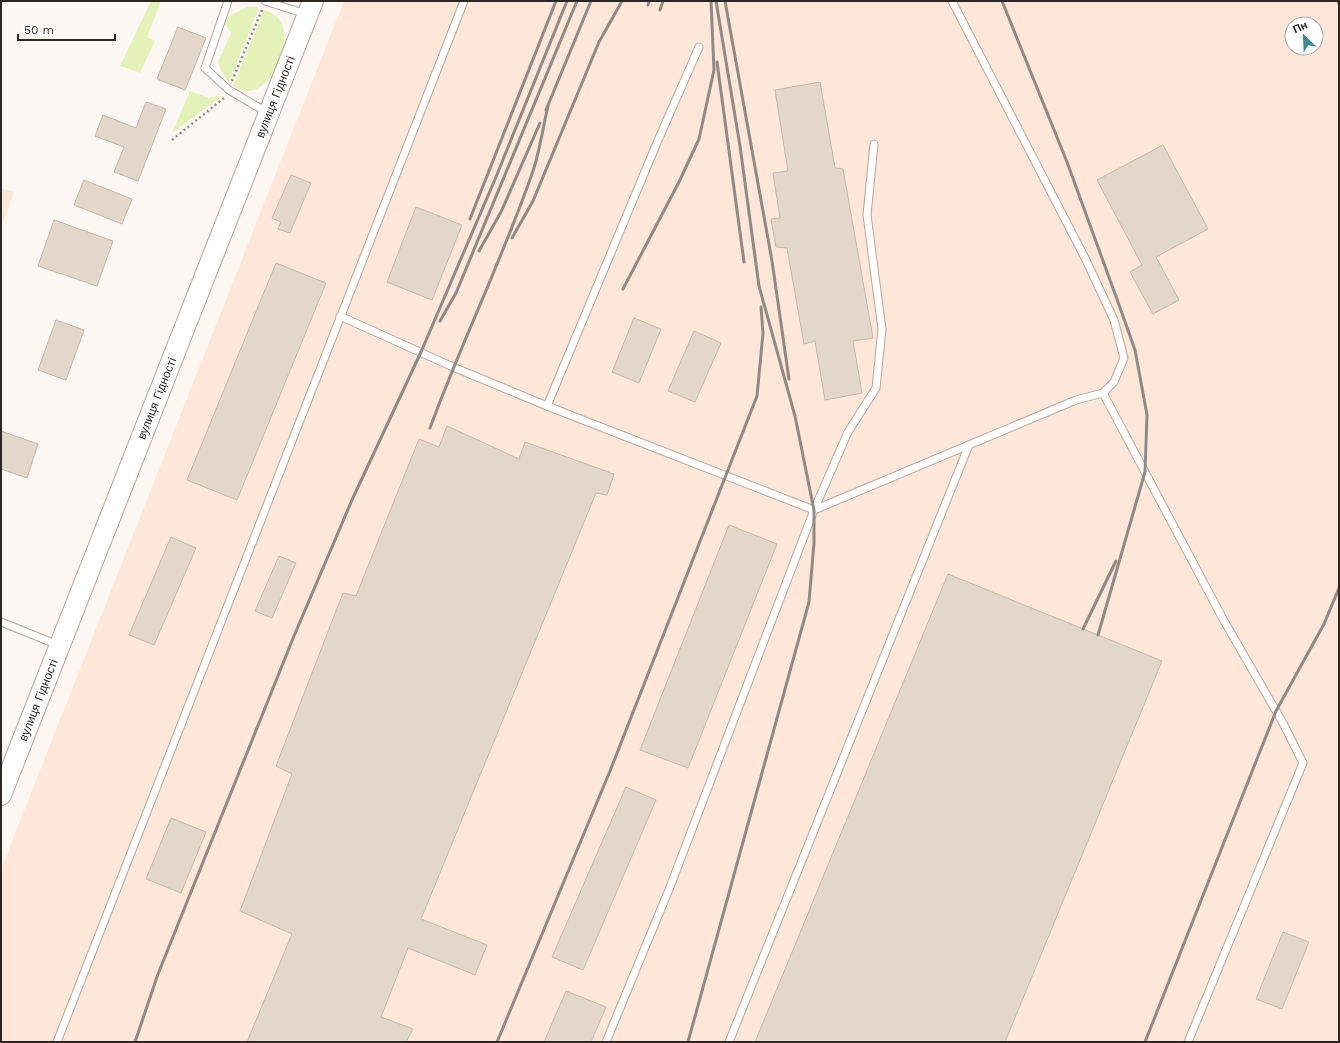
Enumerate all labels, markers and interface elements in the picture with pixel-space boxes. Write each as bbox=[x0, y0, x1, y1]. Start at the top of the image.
scale bar bbox=[18, 16, 115, 42]
north arrow bbox=[1284, 16, 1324, 56]
text: Пн bbox=[1291, 18, 1309, 36]
text: 50 m bbox=[24, 23, 54, 37]
street label: вулиця Гідності bbox=[253, 54, 298, 140]
street label: вулиця Гідності bbox=[134, 356, 179, 441]
street label: вулиця Гідності bbox=[16, 657, 61, 743]

